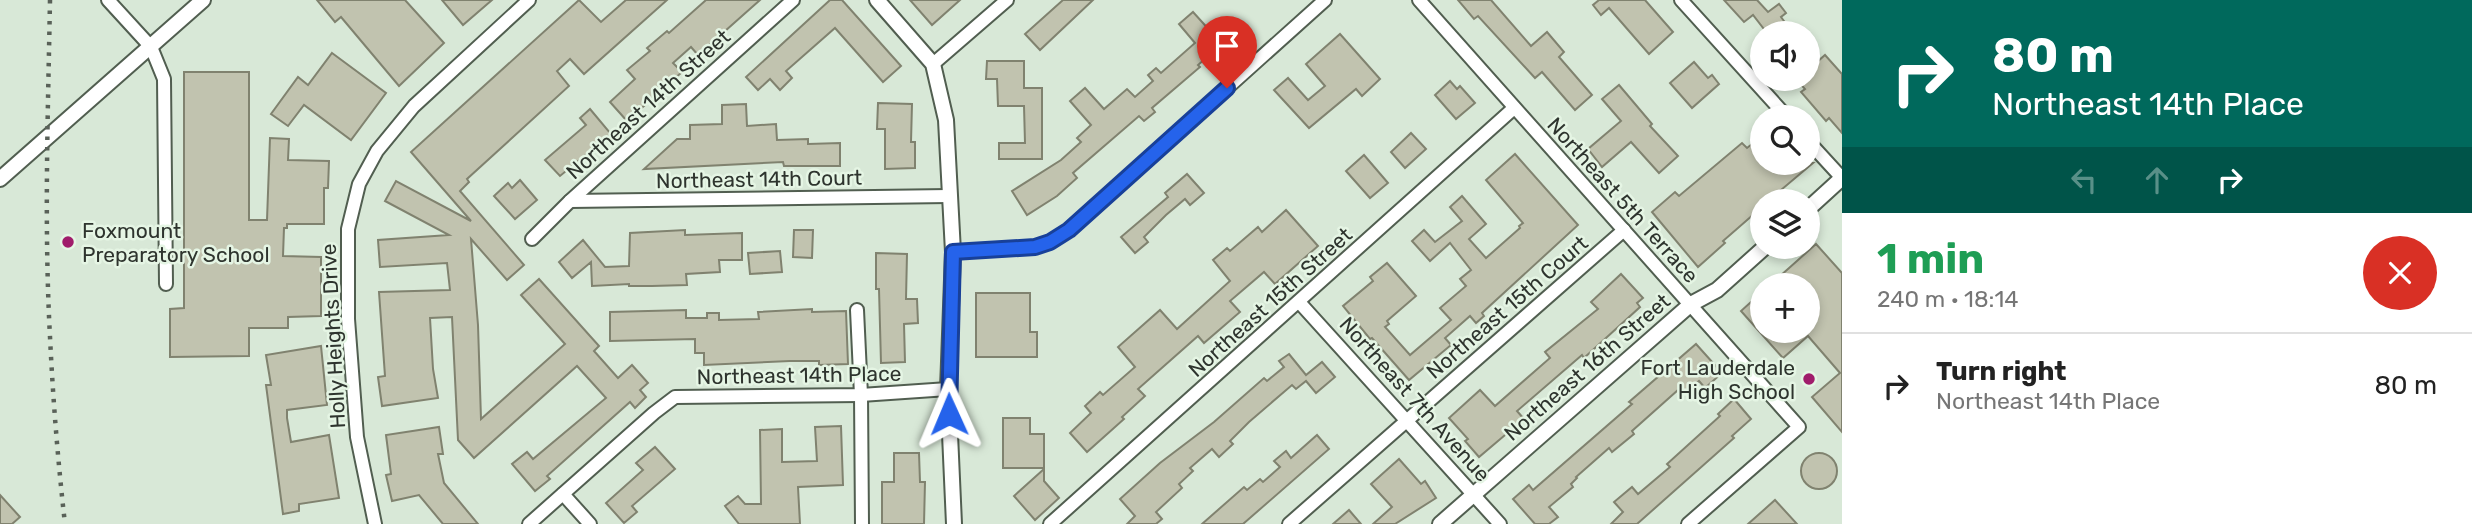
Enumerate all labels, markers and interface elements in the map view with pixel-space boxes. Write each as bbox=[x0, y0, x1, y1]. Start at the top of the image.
pin bbox=[1197, 16, 1257, 88]
map controls bbox=[1750, 21, 1820, 343]
button: sound bbox=[1750, 21, 1820, 91]
street label: Northeast 14th Street bbox=[561, 24, 735, 184]
text: 80 m bbox=[1992, 26, 2114, 84]
icon: arrive bbox=[1208, 27, 1246, 65]
icon: right bbox=[1877, 28, 1968, 119]
text: Northeast 14th Place bbox=[1992, 85, 2304, 123]
button: search bbox=[1750, 105, 1820, 175]
street label: Northeast 5th Terrace bbox=[1542, 112, 1704, 288]
icon: left bbox=[2065, 161, 2103, 199]
icon: ahead bbox=[2138, 161, 2176, 199]
icon: right bbox=[2211, 161, 2249, 199]
street label: Northeast 14th Court bbox=[656, 165, 862, 193]
button: layers bbox=[1750, 189, 1820, 259]
place label: Foxmount Preparatory School bbox=[82, 218, 270, 267]
street label: Northeast 15th Street bbox=[1183, 222, 1357, 382]
street label: Northeast 15th Court bbox=[1421, 230, 1593, 384]
marker: Foxmount Preparatory School bbox=[60, 234, 76, 250]
text: 1 min bbox=[1877, 234, 1984, 284]
button: close bbox=[2363, 236, 2437, 310]
street label: Holly Heights Drive bbox=[316, 243, 350, 429]
button: + bbox=[1750, 273, 1820, 343]
text: 240 m · 18:14 bbox=[1877, 285, 2019, 313]
street label: Northeast 16th Street bbox=[1499, 288, 1675, 446]
street label: Northeast 7th Avenue bbox=[1334, 312, 1496, 486]
place label: Fort Lauderdale High School bbox=[1641, 355, 1795, 404]
text: Turn right bbox=[1936, 356, 2066, 387]
street label: Northeast 14th Place bbox=[696, 361, 902, 389]
icon: right bbox=[1877, 367, 1915, 405]
text: 80 m bbox=[2374, 370, 2437, 401]
marker: Fort Lauderdale High School bbox=[1801, 371, 1817, 387]
position arrow bbox=[912, 377, 986, 451]
text: Northeast 14th Place bbox=[1936, 387, 2160, 415]

